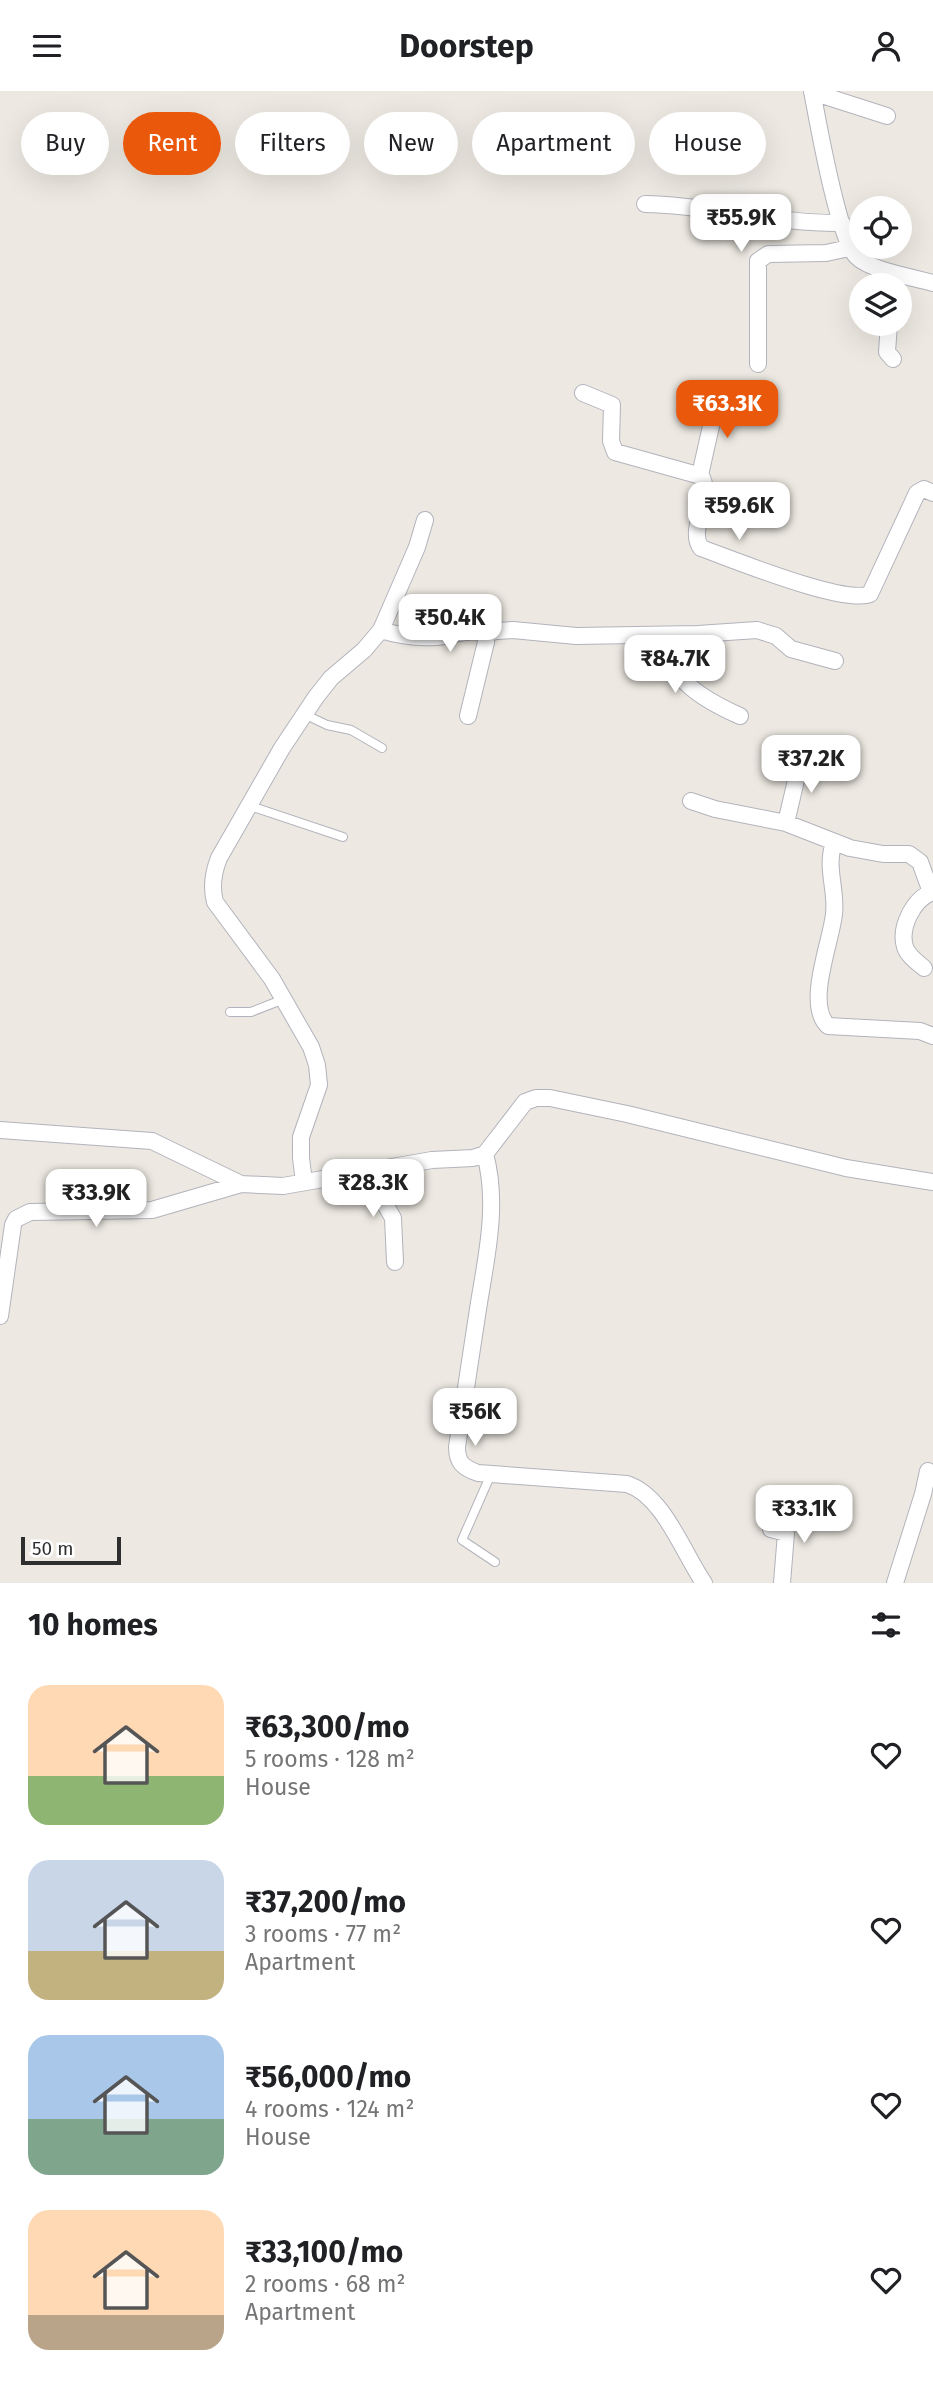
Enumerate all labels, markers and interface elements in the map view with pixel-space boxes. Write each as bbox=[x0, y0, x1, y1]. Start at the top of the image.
icon: menu bbox=[28, 27, 66, 65]
text: Doorstep bbox=[399, 27, 534, 65]
icon: person bbox=[867, 27, 905, 65]
chip: Buy bbox=[21, 112, 109, 175]
chip: Rent bbox=[123, 112, 221, 175]
chip: Filters bbox=[235, 112, 350, 175]
chip: New bbox=[364, 112, 458, 175]
chip: Apartment bbox=[472, 112, 635, 175]
chip: House bbox=[649, 112, 766, 175]
pin: ₹55.9K bbox=[684, 195, 798, 254]
map controls bbox=[849, 196, 912, 336]
button: locate bbox=[849, 196, 912, 259]
text: ₹55.9K bbox=[706, 203, 776, 231]
button: layers bbox=[849, 273, 912, 336]
pin: ₹63.3K bbox=[670, 381, 784, 440]
text: ₹63.3K bbox=[692, 389, 762, 417]
pin: ₹59.6K bbox=[682, 483, 796, 542]
text: ₹59.6K bbox=[704, 491, 774, 519]
pin: ₹50.4K bbox=[393, 595, 507, 654]
text: ₹50.4K bbox=[415, 603, 485, 631]
pin: ₹84.7K bbox=[618, 635, 732, 695]
text: ₹84.7K bbox=[640, 644, 710, 672]
pin: ₹37.2K bbox=[754, 735, 868, 795]
text: ₹37.2K bbox=[777, 744, 845, 772]
pin: ₹28.3K bbox=[316, 1159, 430, 1219]
text: ₹28.3K bbox=[338, 1168, 408, 1196]
pin: ₹33.9K bbox=[39, 1169, 153, 1229]
text: ₹33.9K bbox=[62, 1178, 130, 1206]
pin: ₹56K bbox=[434, 1389, 516, 1448]
text: ₹56K bbox=[449, 1397, 501, 1425]
pin: ₹33.1K bbox=[747, 1485, 861, 1545]
text: ₹33.1K bbox=[772, 1494, 836, 1522]
scale bar bbox=[21, 1534, 121, 1566]
text: 50 m bbox=[32, 1537, 73, 1560]
icon: filters bbox=[867, 1606, 905, 1644]
text: 10 homes bbox=[28, 1607, 158, 1643]
text: ₹63,300/mo bbox=[245, 1709, 409, 1745]
icon: home bbox=[84, 1713, 168, 1797]
icon: heart bbox=[867, 1736, 905, 1774]
text: 5 rooms · 128 m² bbox=[245, 1745, 415, 1773]
text: House bbox=[245, 1773, 311, 1801]
text: ₹37,200/mo bbox=[245, 1884, 406, 1920]
icon: home bbox=[84, 1888, 168, 1972]
icon: heart bbox=[867, 1911, 905, 1949]
text: 3 rooms · 77 m² bbox=[245, 1920, 401, 1948]
text: Apartment bbox=[245, 1948, 355, 1976]
text: ₹56,000/mo bbox=[245, 2059, 411, 2095]
icon: home bbox=[84, 2063, 168, 2147]
icon: heart bbox=[867, 2086, 905, 2124]
text: 4 rooms · 124 m² bbox=[245, 2095, 414, 2123]
text: House bbox=[245, 2123, 311, 2151]
text: ₹33,100/mo bbox=[245, 2234, 403, 2270]
icon: home bbox=[84, 2238, 168, 2322]
icon: heart bbox=[867, 2261, 905, 2299]
text: 2 rooms · 68 m² bbox=[245, 2270, 406, 2298]
text: Apartment bbox=[245, 2298, 355, 2326]

